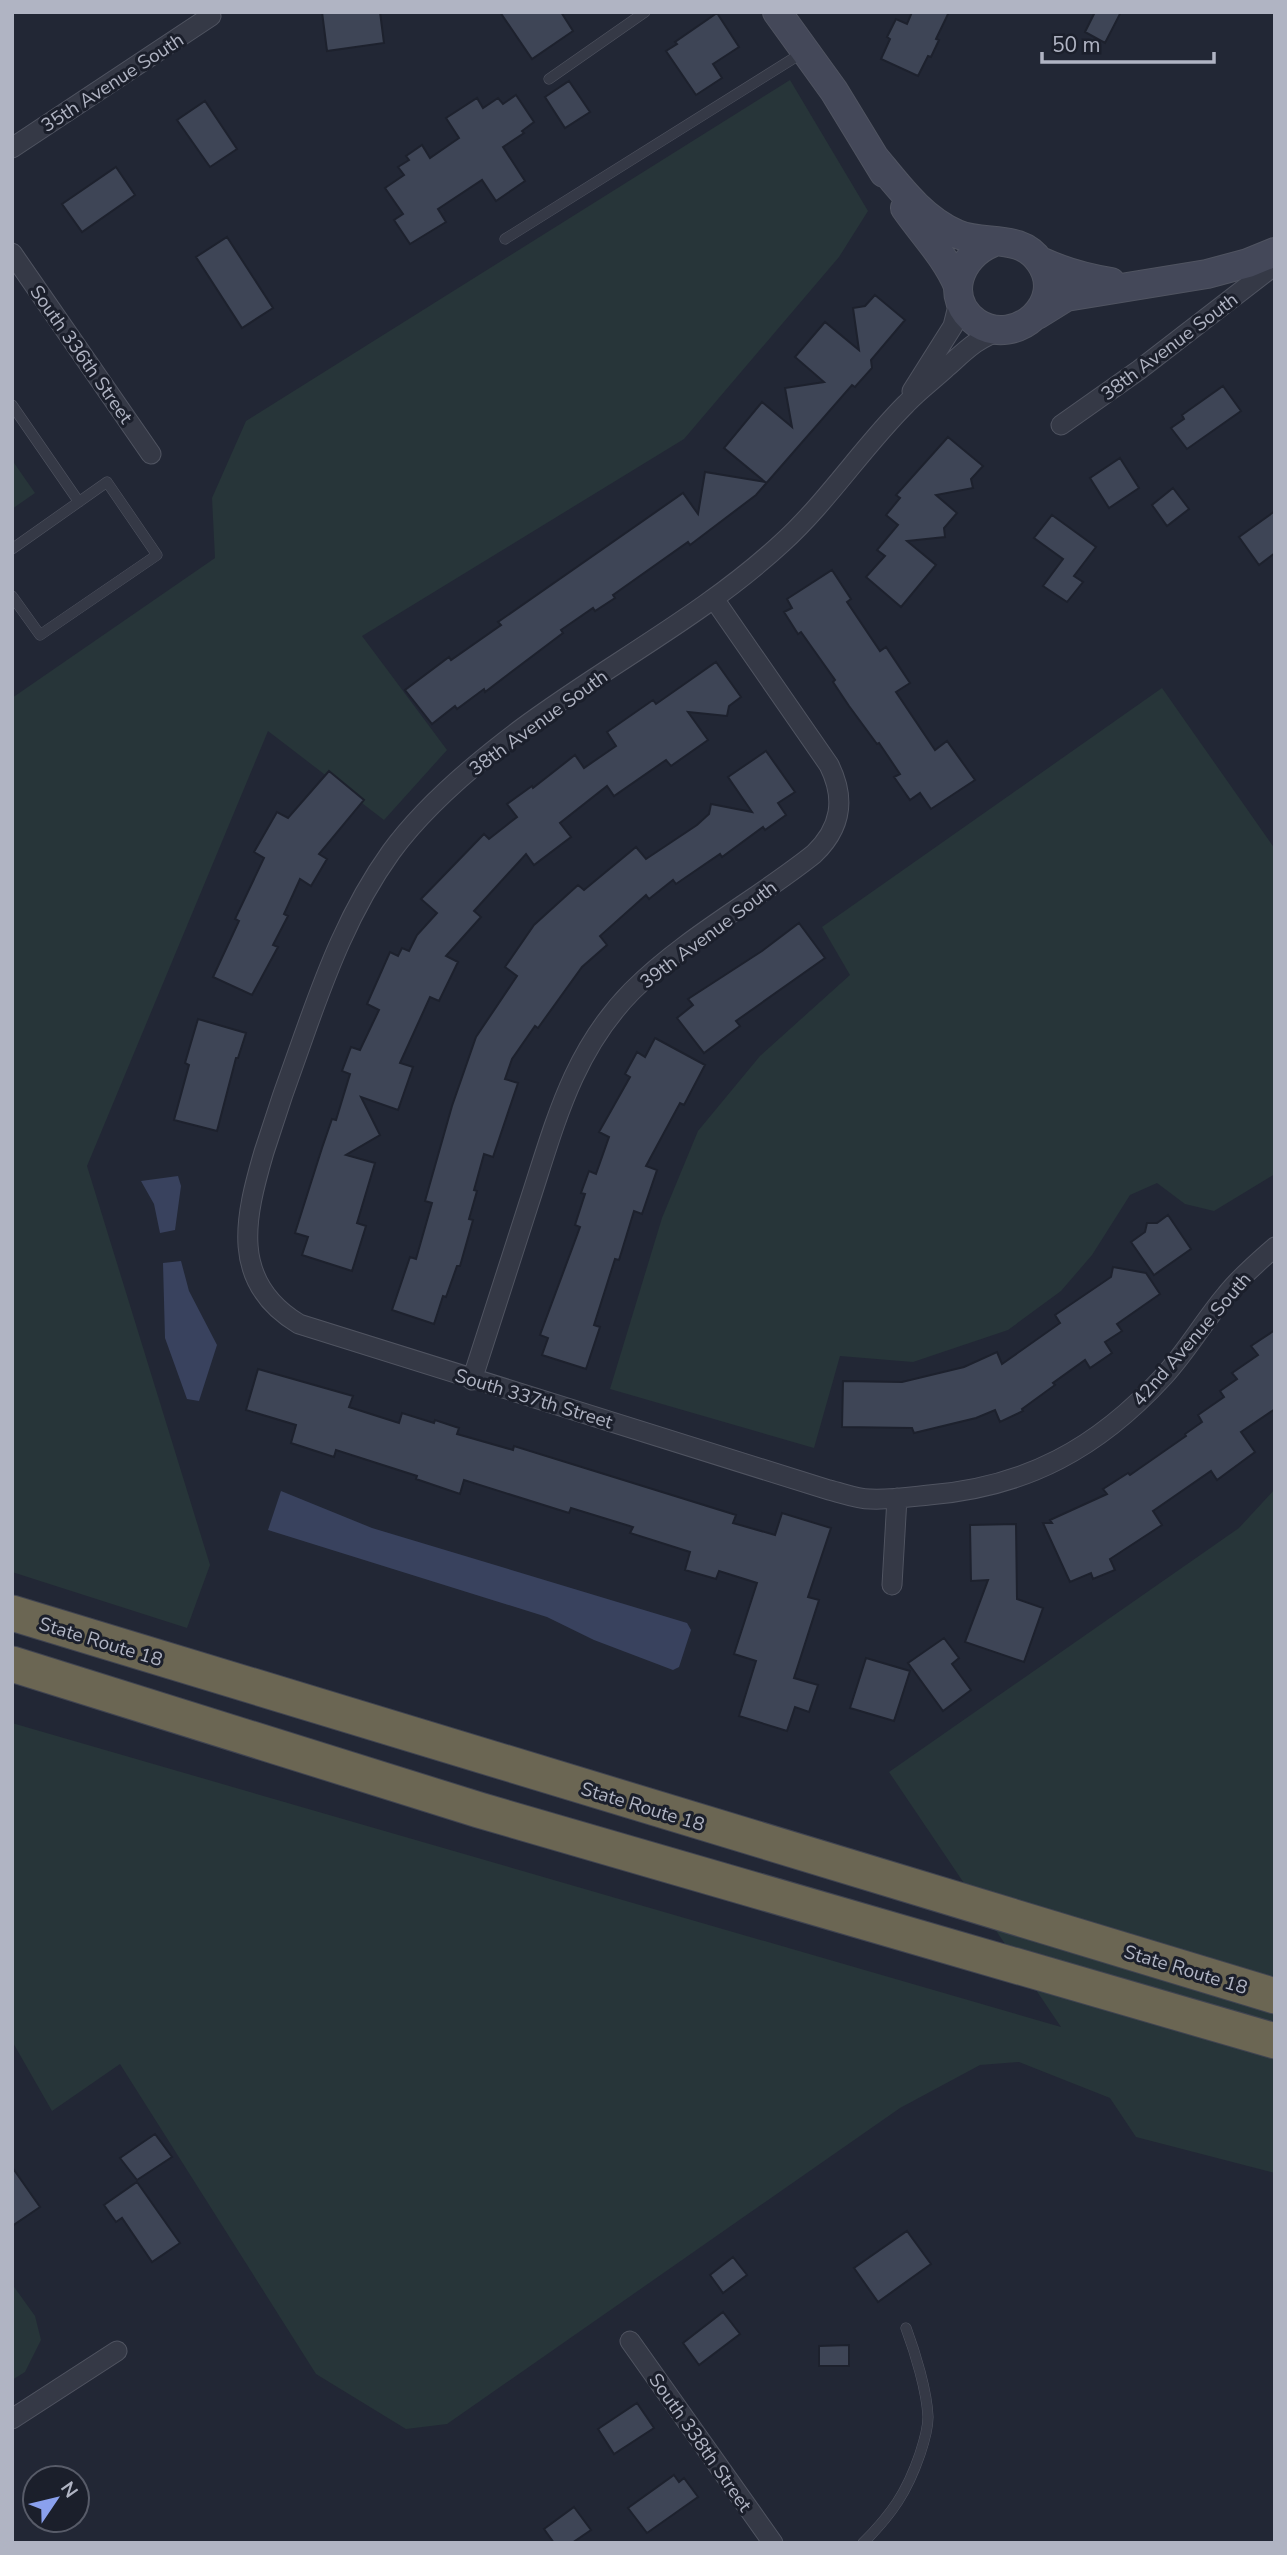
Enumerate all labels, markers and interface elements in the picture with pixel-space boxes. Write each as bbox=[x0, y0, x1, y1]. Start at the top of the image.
scale bar bbox=[1042, 21, 1214, 65]
street label: 35th Avenue South bbox=[36, 27, 189, 139]
text: 50 m bbox=[1052, 31, 1101, 59]
street label: South 336th Street bbox=[24, 280, 139, 429]
street label: 38th Avenue South bbox=[1096, 287, 1243, 407]
street label: 38th Avenue South bbox=[464, 664, 613, 782]
street label: 39th Avenue South bbox=[635, 875, 782, 995]
street label: 42nd Avenue South bbox=[1126, 1267, 1257, 1412]
street label: South 337th Street bbox=[452, 1363, 616, 1435]
street label: State Route 18 bbox=[36, 1611, 166, 1673]
street label: State Route 18 bbox=[578, 1776, 708, 1838]
street label: State Route 18 bbox=[1121, 1939, 1251, 2001]
street label: South 338th Street bbox=[643, 2368, 758, 2517]
north arrow bbox=[21, 2464, 91, 2534]
text: N bbox=[54, 2477, 84, 2503]

